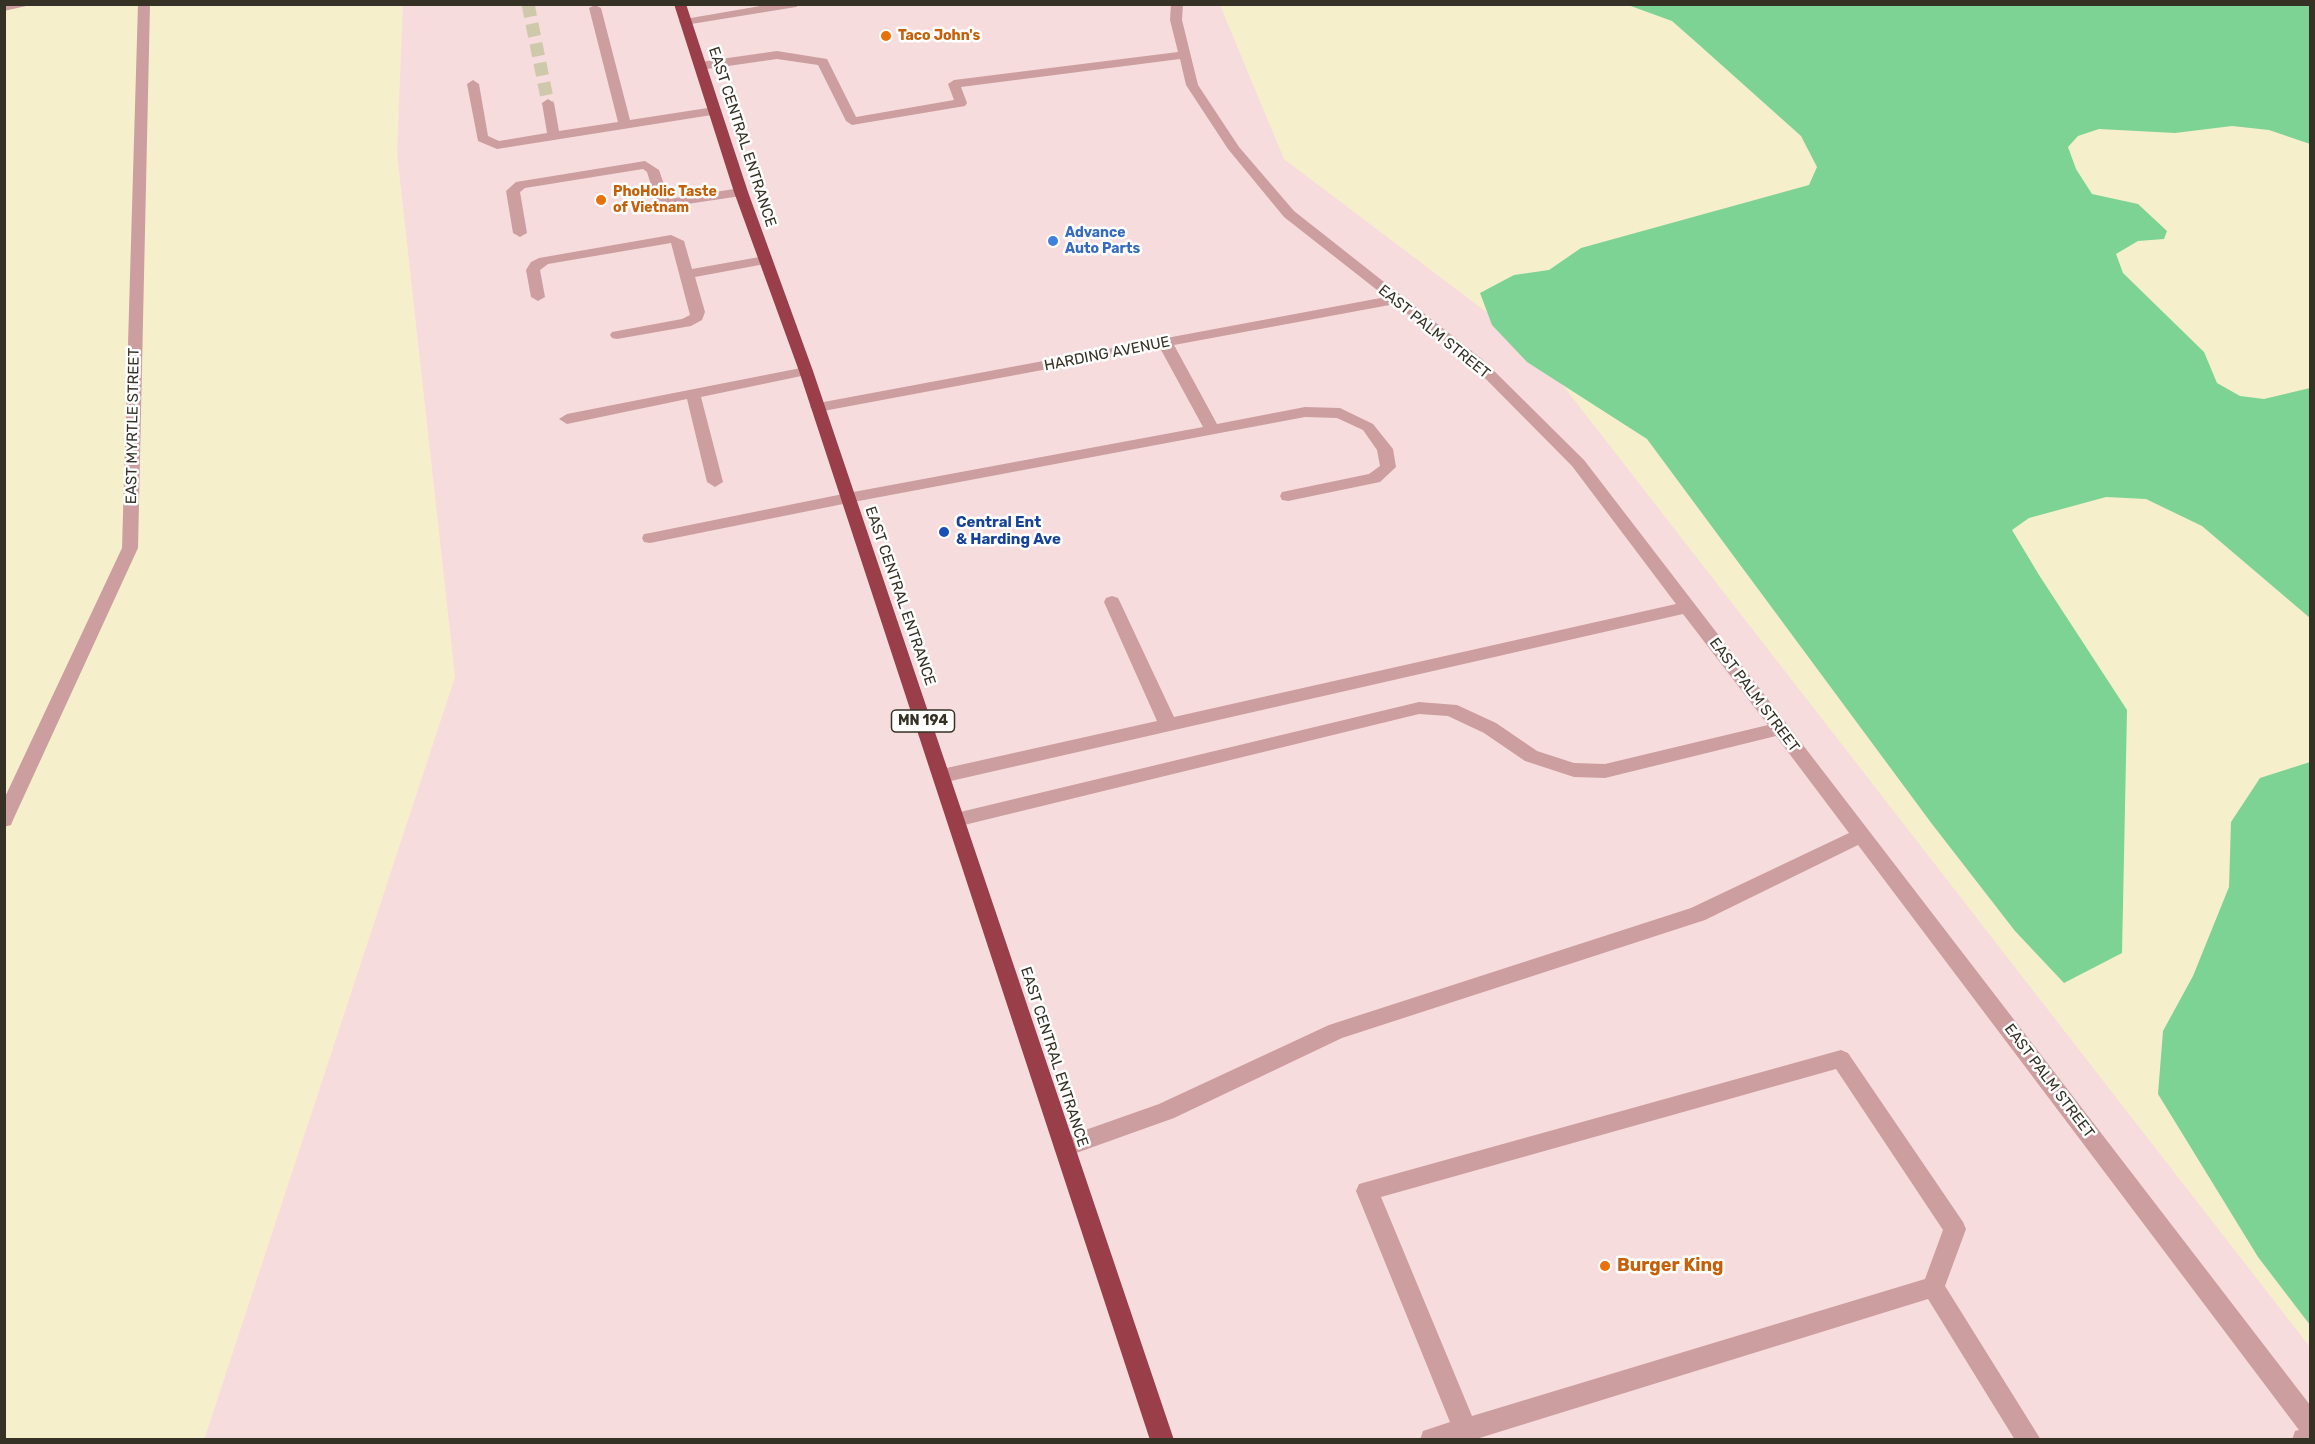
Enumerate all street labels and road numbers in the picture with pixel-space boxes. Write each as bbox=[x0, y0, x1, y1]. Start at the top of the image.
street label: EAST CENTRAL ENTRANCE bbox=[704, 45, 780, 229]
street label: EAST PALM STREET bbox=[1375, 282, 1493, 382]
street label: HARDING AVENUE bbox=[1043, 333, 1171, 375]
street label: EAST MYRTLE STREET bbox=[123, 348, 143, 504]
street label: EAST CENTRAL ENTRANCE bbox=[861, 504, 939, 688]
street label: EAST PALM STREET bbox=[1705, 634, 1803, 756]
road number: MN 194 bbox=[892, 710, 954, 732]
street label: EAST CENTRAL ENTRANCE bbox=[1016, 965, 1092, 1149]
street label: EAST PALM STREET bbox=[2000, 1020, 2098, 1142]

